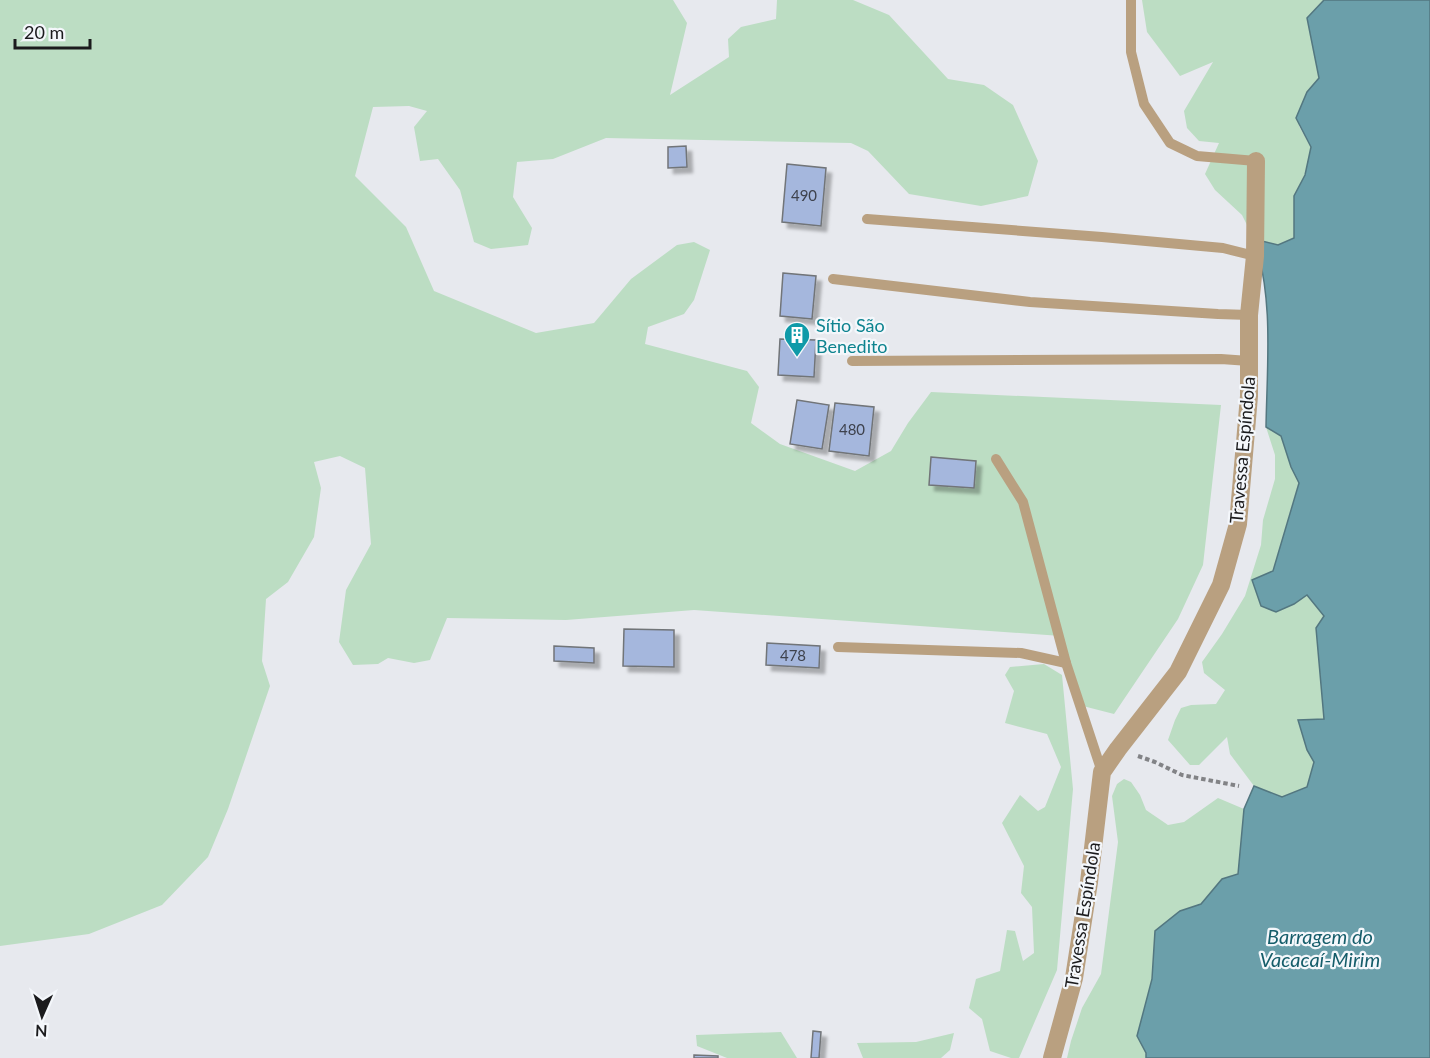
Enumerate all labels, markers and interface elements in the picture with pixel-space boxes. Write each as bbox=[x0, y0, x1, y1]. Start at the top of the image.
scale bar bbox=[15, 12, 90, 50]
text: 20 m bbox=[24, 21, 64, 43]
house number: 490 bbox=[791, 186, 817, 204]
place label: Sítio São Benedito bbox=[816, 314, 888, 357]
building icon: Sítio São Benedito bbox=[782, 320, 812, 358]
street label: Travessa Espíndola bbox=[1225, 376, 1259, 524]
house number: 480 bbox=[839, 420, 865, 438]
house number: 478 bbox=[780, 646, 806, 664]
street label: Travessa Espíndola bbox=[1060, 840, 1104, 990]
water label: Barragem do Vacacaí-Mirim bbox=[1260, 924, 1380, 971]
north arrow bbox=[12, 986, 72, 1046]
text: N bbox=[35, 1022, 48, 1041]

